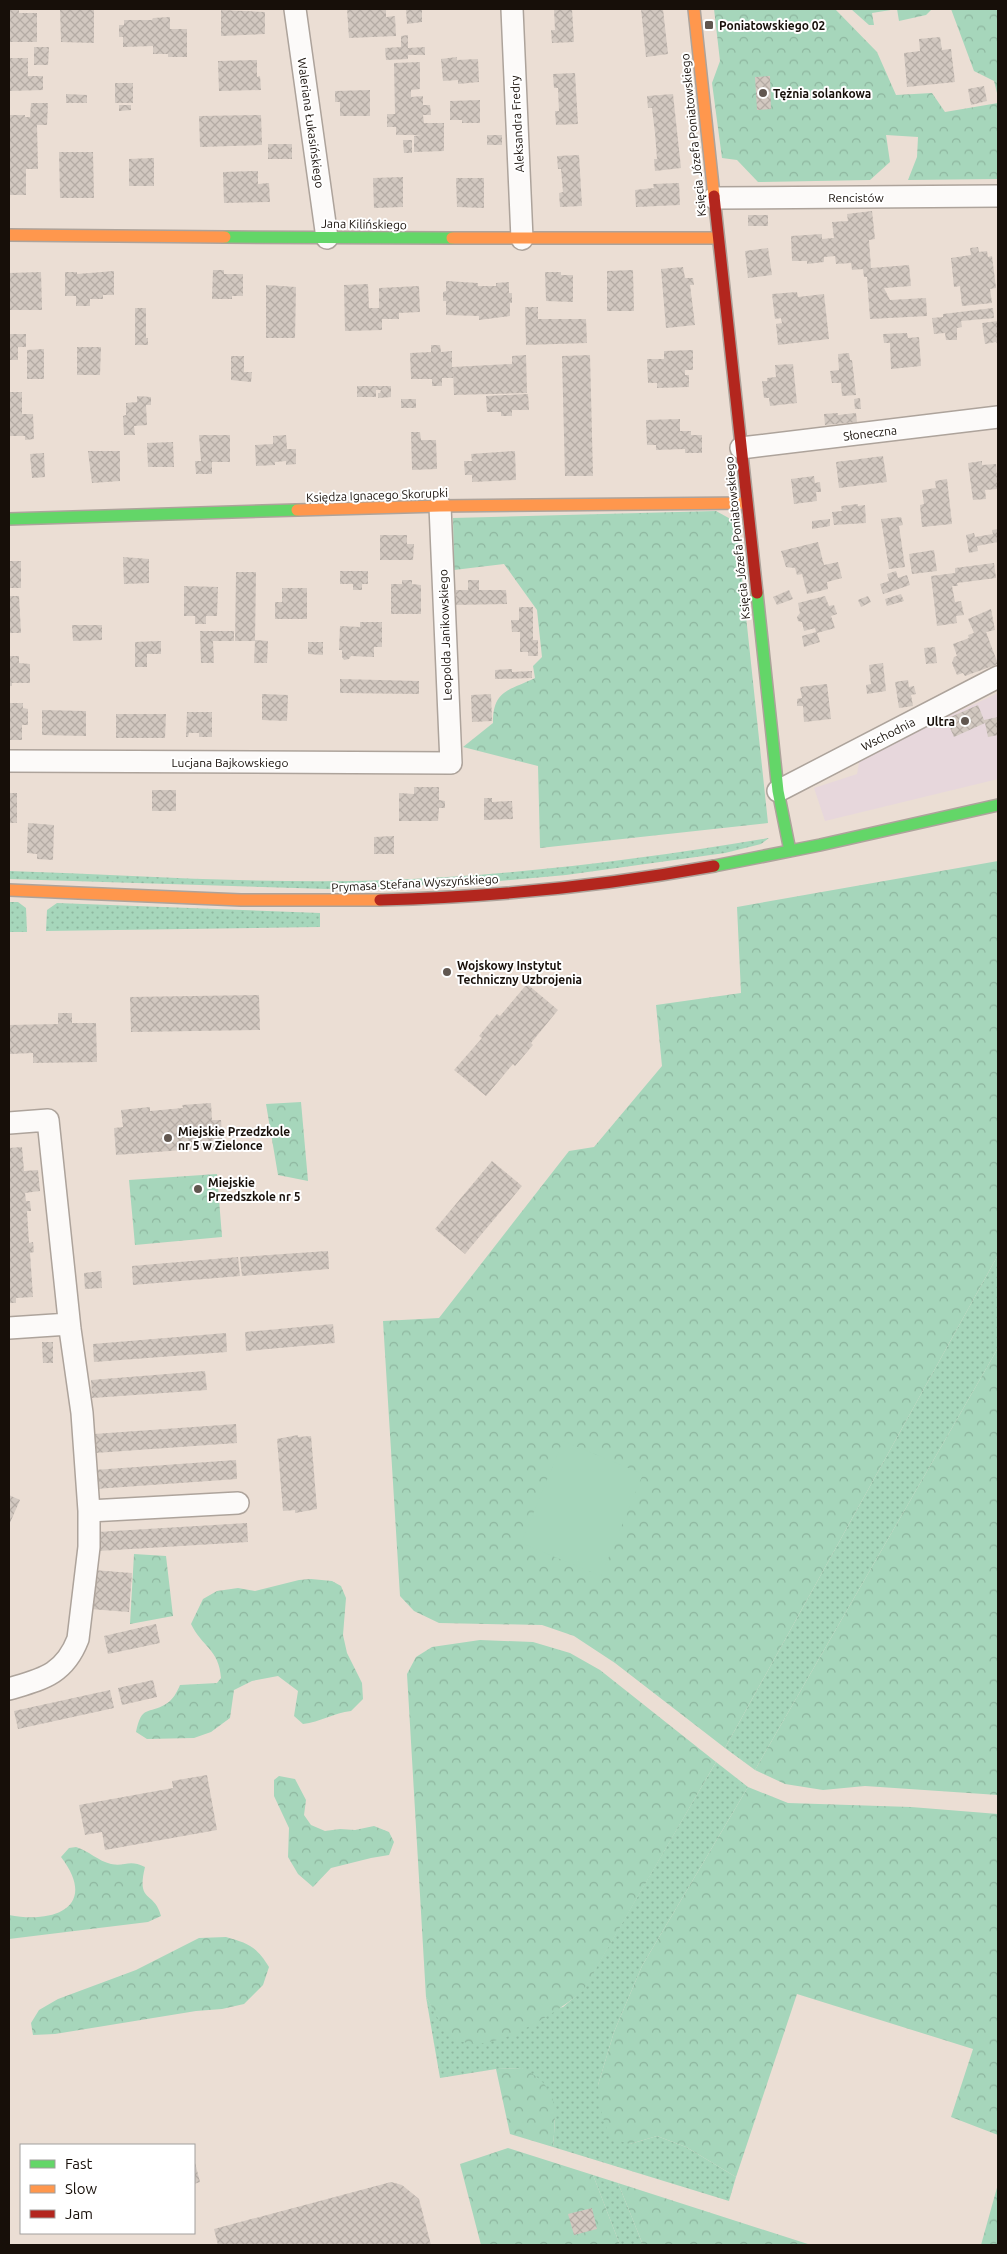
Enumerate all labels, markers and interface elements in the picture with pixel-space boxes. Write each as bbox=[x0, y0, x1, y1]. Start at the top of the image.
marker: Poniatowskiego 02 bbox=[703, 19, 715, 31]
place label: Poniatowskiego 02 bbox=[719, 19, 826, 32]
street label: Księcia Józefa Poniatowskiego bbox=[678, 53, 708, 217]
street label: Waleriana Łukasińskiego bbox=[295, 57, 327, 189]
street label: Aleksandra Fredry bbox=[508, 75, 526, 173]
marker: Tężnia solankowa bbox=[757, 87, 769, 99]
place label: Tężnia solankowa bbox=[773, 87, 871, 101]
street label: Rencistów bbox=[828, 191, 885, 204]
street label: Jana Kilińskiego bbox=[321, 217, 407, 231]
street label: Słoneczna bbox=[842, 423, 898, 443]
street label: Księcia Józefa Poniatowskiego bbox=[722, 456, 752, 620]
street label: Księdza Ignacego Skorupki bbox=[306, 486, 448, 504]
street label: Leopolda Janikowskiego bbox=[436, 569, 454, 701]
street label: Wschodnia bbox=[859, 715, 917, 753]
place label: Ultra bbox=[926, 715, 955, 728]
marker: Ultra bbox=[959, 715, 971, 727]
street label: Lucjana Bajkowskiego bbox=[172, 756, 288, 769]
street label: Prymasa Stefana Wyszyńskiego bbox=[331, 872, 499, 894]
place label: Wojskowy Instytut Techniczny Uzbrojenia bbox=[457, 959, 582, 986]
marker: Wojskowy Instytut Techniczny Uzbrojenia bbox=[441, 966, 453, 978]
place label: Miejskie Przedzkole nr 5 w Zielonce bbox=[178, 1125, 290, 1152]
marker: Miejskie Przedzkole nr 5 w Zielonce bbox=[162, 1132, 174, 1144]
place label: Miejskie Przedszkole nr 5 bbox=[208, 1176, 301, 1203]
marker: Miejskie Przedszkole nr 5 bbox=[192, 1183, 204, 1195]
legend bbox=[20, 2144, 195, 2234]
text: Fast bbox=[65, 2155, 93, 2172]
text: Slow bbox=[65, 2180, 98, 2197]
text: Jam bbox=[65, 2205, 93, 2222]

